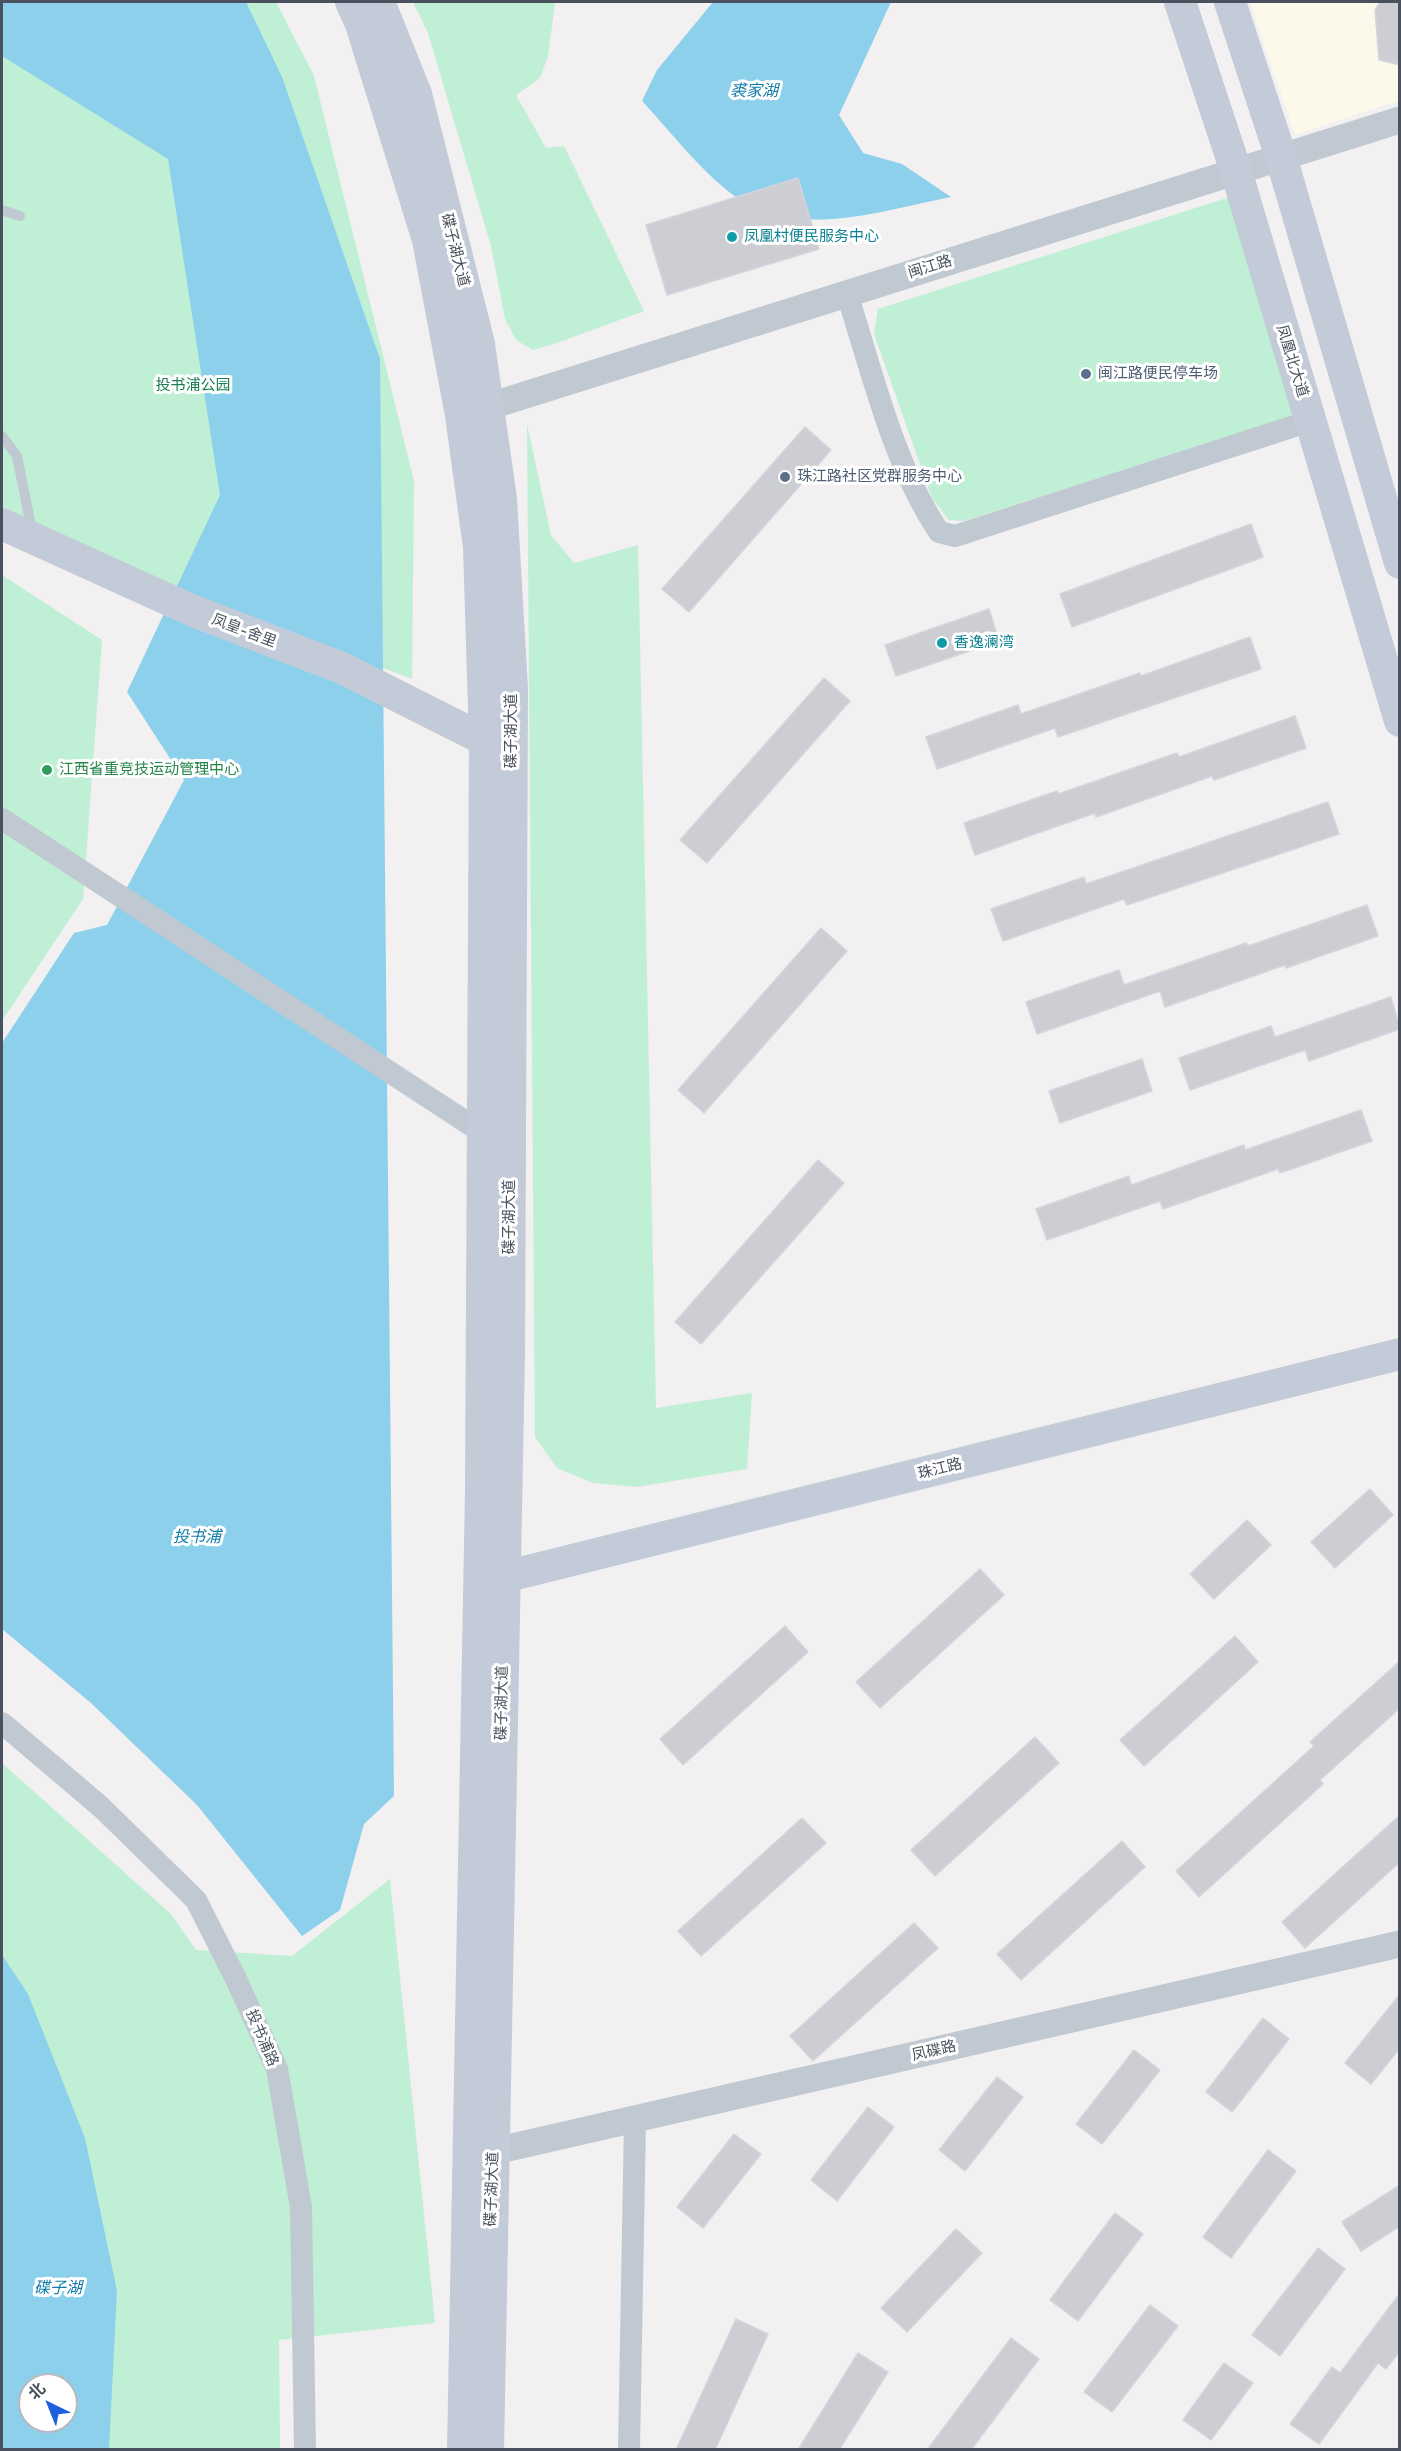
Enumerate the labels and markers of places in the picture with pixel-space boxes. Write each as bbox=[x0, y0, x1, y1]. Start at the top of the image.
place label: 凤凰村便民服务中心 bbox=[744, 228, 879, 246]
marker: 凤凰村便民服务中心 bbox=[725, 230, 739, 244]
place label: 闽江路便民停车场 bbox=[1098, 365, 1218, 383]
marker: 闽江路便民停车场 bbox=[1079, 367, 1093, 381]
place label: 珠江路社区党群服务中心 bbox=[797, 468, 962, 486]
marker: 珠江路社区党群服务中心 bbox=[778, 470, 792, 484]
place label: 香逸澜湾 bbox=[954, 634, 1014, 652]
marker: 香逸澜湾 bbox=[935, 636, 949, 650]
place label: 江西省重竞技运动管理中心 bbox=[59, 761, 239, 779]
marker: 江西省重竞技运动管理中心 bbox=[40, 763, 54, 777]

